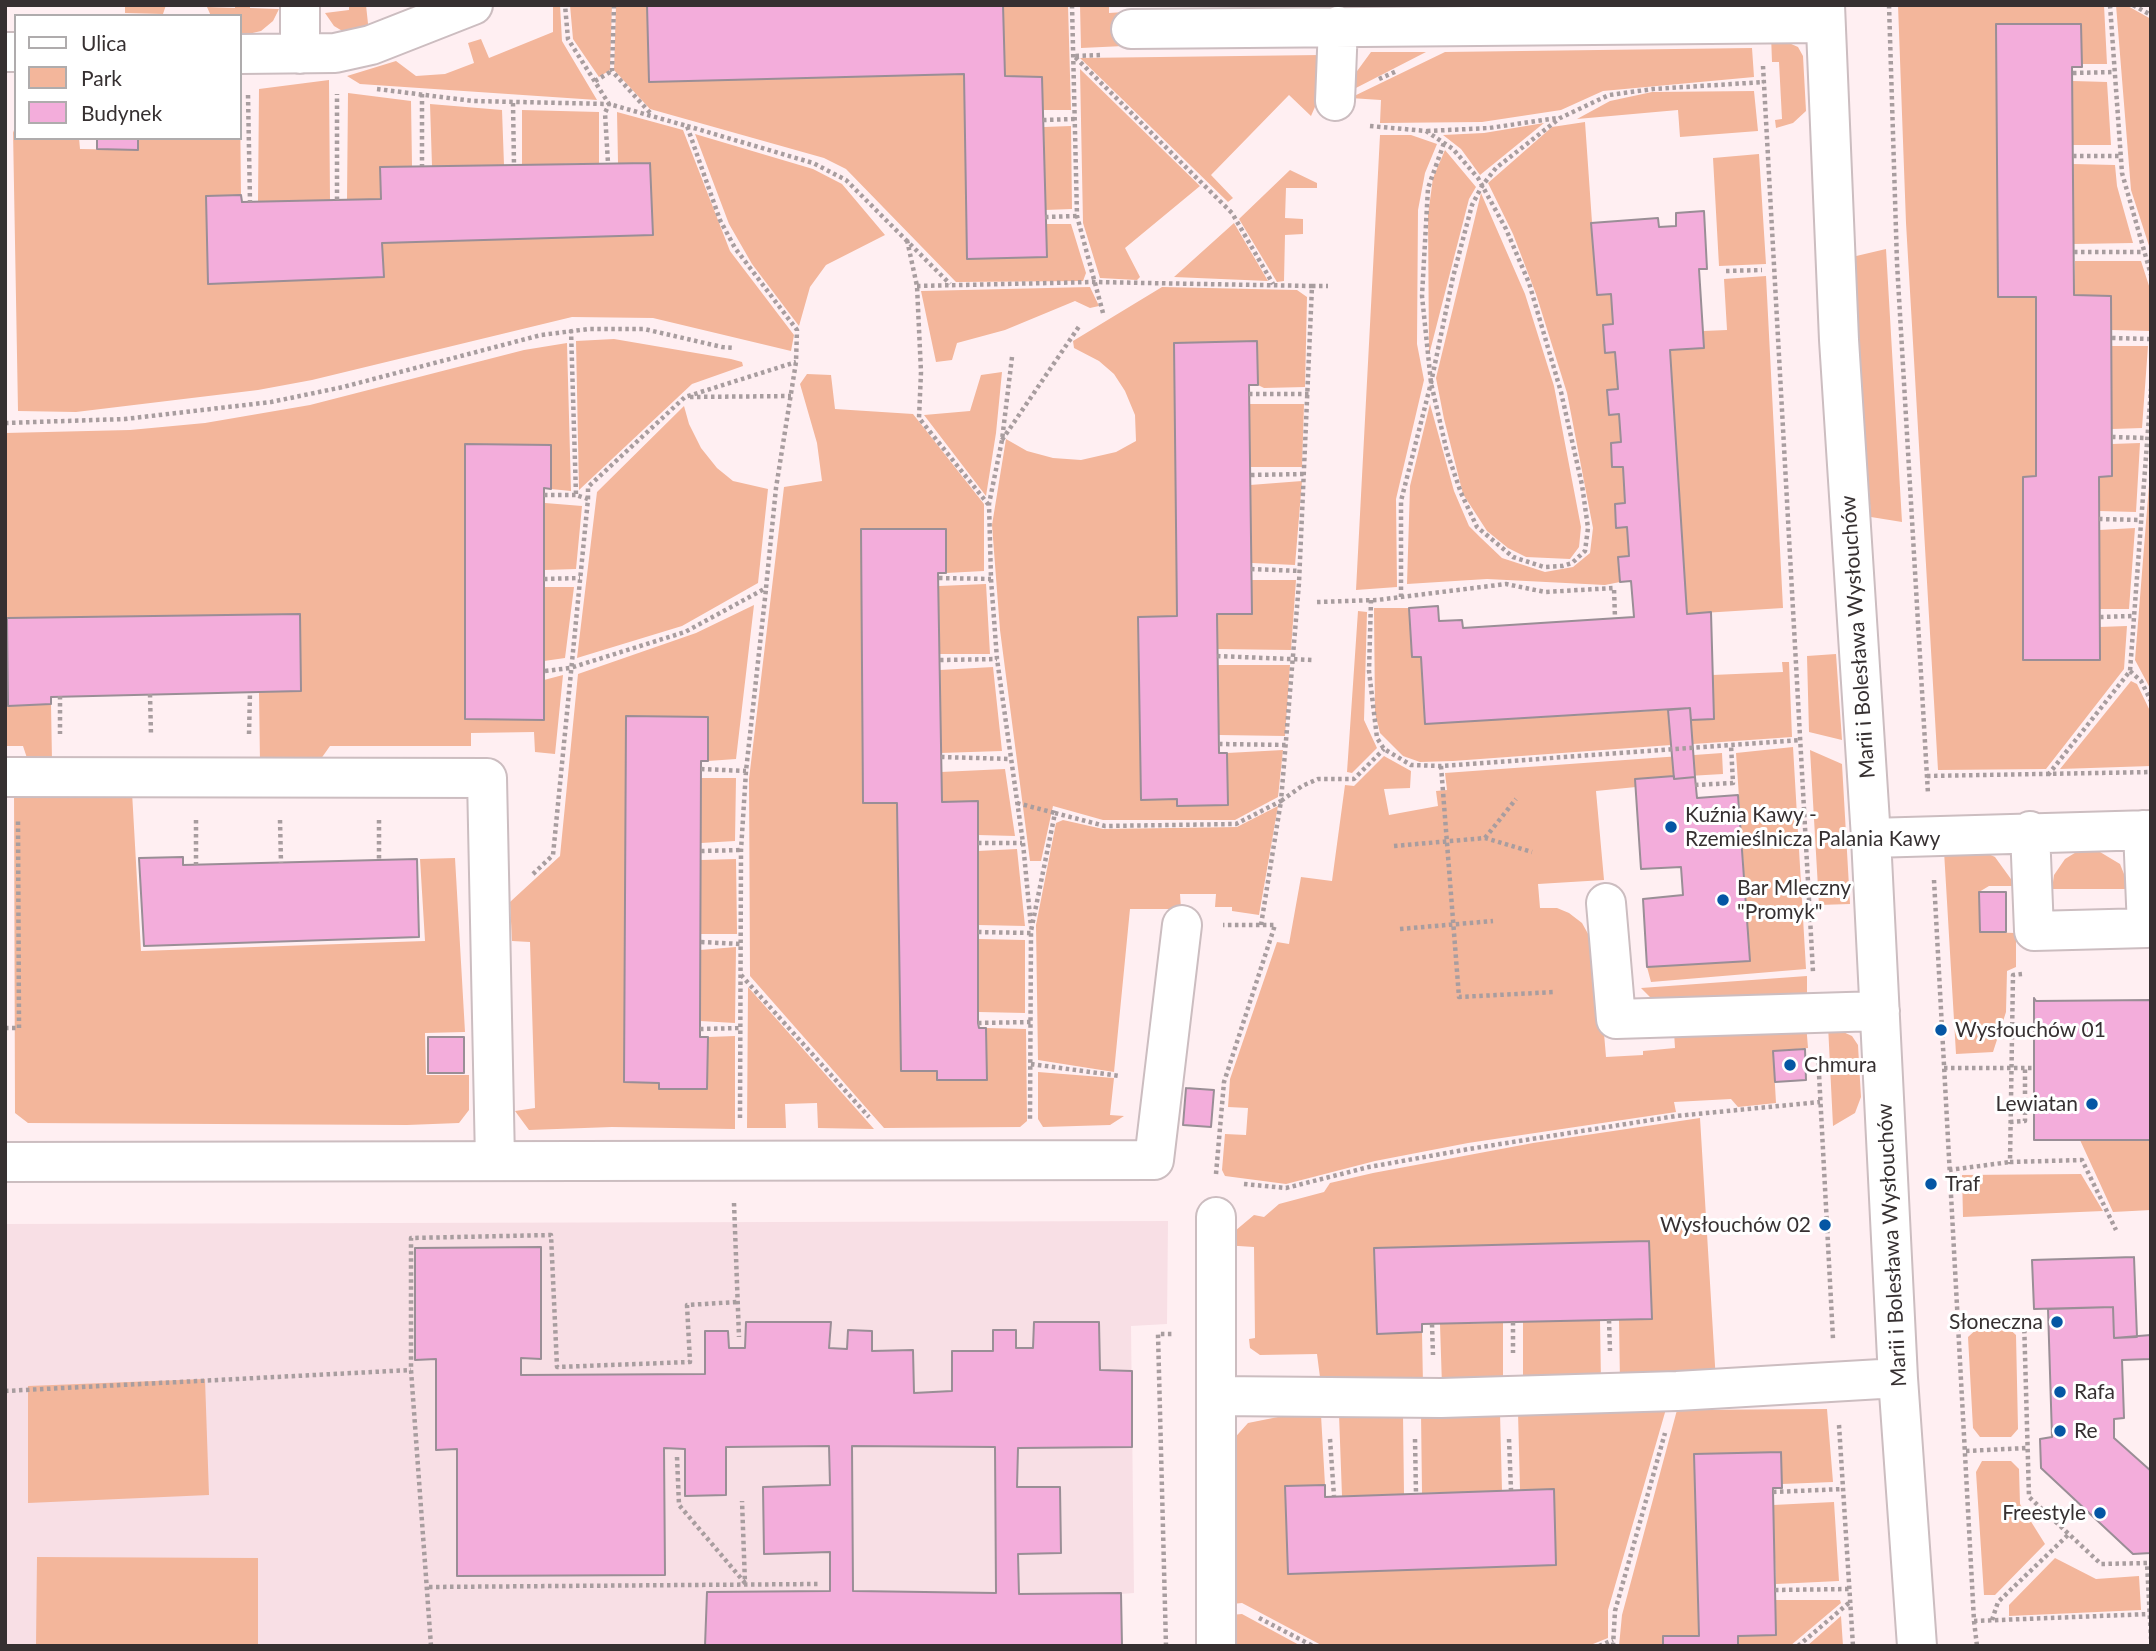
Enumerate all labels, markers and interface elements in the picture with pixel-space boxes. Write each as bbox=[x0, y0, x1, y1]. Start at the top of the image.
legend bbox=[14, 14, 242, 140]
text: Ulica bbox=[81, 30, 127, 55]
text: Park bbox=[81, 65, 122, 90]
text: Budynek bbox=[81, 100, 162, 125]
street label: Marii i Bolesława Wysłouchów bbox=[1836, 495, 1880, 779]
place label: Kuźnia Kawy - Rzemieślnicza Palania Kawy bbox=[1685, 802, 1940, 852]
marker: Kuźnia Kawy - Rzemieślnicza Palania Kawy bbox=[1663, 819, 1679, 835]
place label: Bar Mleczny "Promyk" bbox=[1737, 875, 1851, 925]
marker: Bar Mleczny "Promyk" bbox=[1715, 892, 1731, 908]
place label: Wysłouchów 01 bbox=[1955, 1017, 2106, 1043]
marker: Wysłouchów 01 bbox=[1933, 1022, 1949, 1038]
place label: Chmura bbox=[1804, 1052, 1877, 1078]
marker: Chmura bbox=[1782, 1057, 1798, 1073]
place label: Lewiatan bbox=[1995, 1091, 2078, 1117]
marker: Lewiatan bbox=[2084, 1096, 2100, 1112]
street label: Marii i Bolesława Wysłouchów bbox=[1872, 1103, 1912, 1387]
place label: Traf bbox=[1945, 1171, 1980, 1197]
marker: Traf bbox=[1923, 1176, 1939, 1192]
place label: Wysłouchów 02 bbox=[1660, 1212, 1811, 1238]
marker: Wysłouchów 02 bbox=[1817, 1217, 1833, 1233]
place label: Słoneczna bbox=[1949, 1309, 2043, 1335]
marker: Słoneczna bbox=[2049, 1314, 2065, 1330]
place label: Rafa bbox=[2074, 1379, 2115, 1405]
marker: Rafa bbox=[2052, 1384, 2068, 1400]
place label: Re bbox=[2074, 1418, 2098, 1444]
marker: Re bbox=[2052, 1423, 2068, 1439]
place label: Freestyle bbox=[2002, 1500, 2086, 1526]
marker: Freestyle bbox=[2092, 1505, 2108, 1521]

